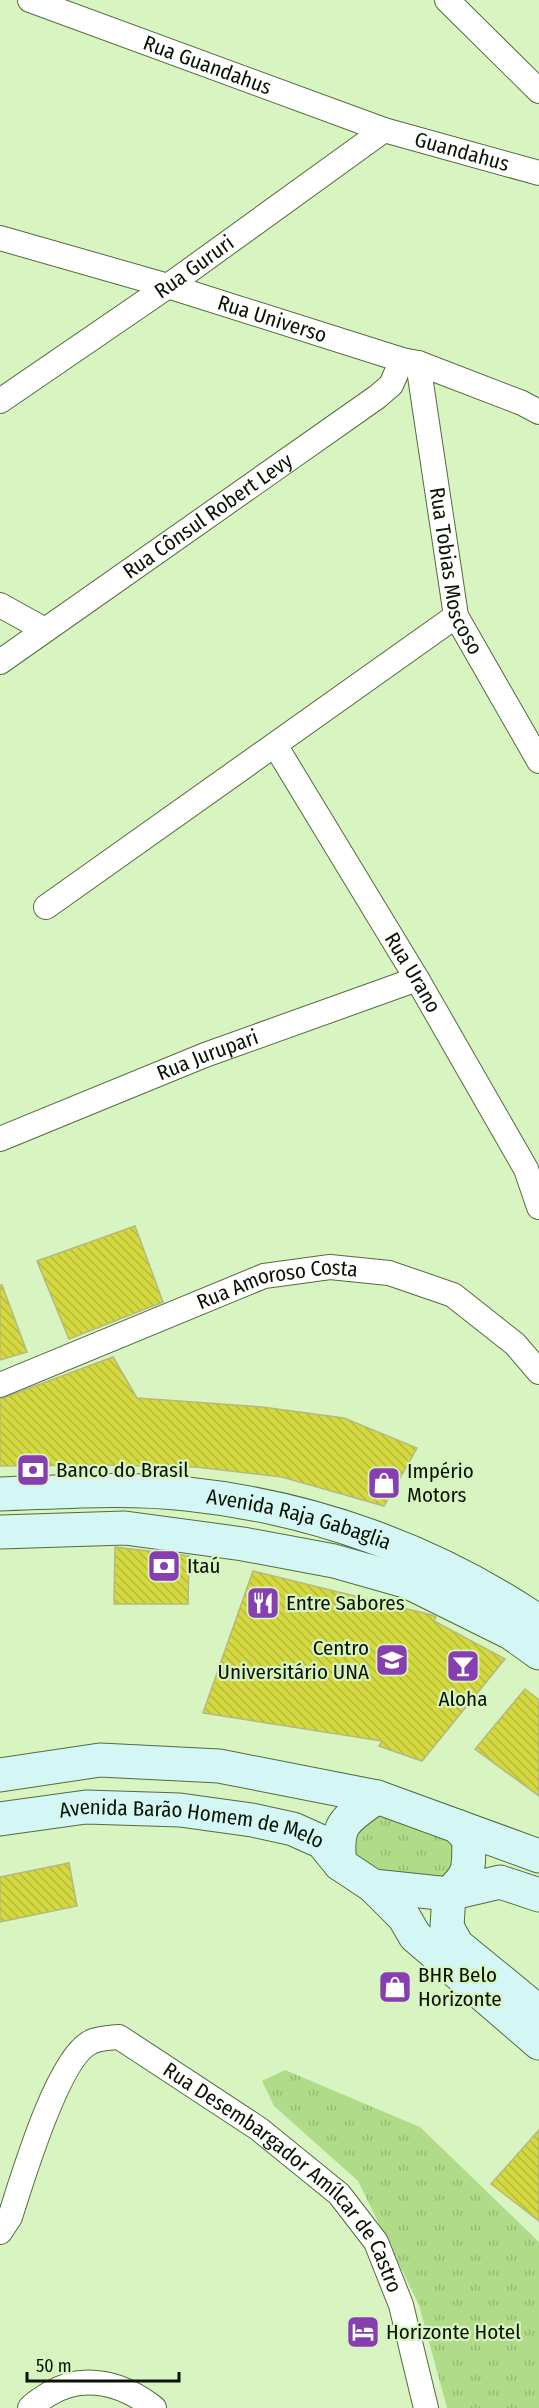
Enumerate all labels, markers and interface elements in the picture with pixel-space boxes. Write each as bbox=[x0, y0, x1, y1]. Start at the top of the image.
street label: Rua Guandahus bbox=[140, 30, 275, 101]
street label: Guandahus bbox=[412, 126, 512, 177]
street label: Rua Gururi bbox=[150, 230, 239, 304]
street label: Rua Universo bbox=[214, 290, 330, 348]
street label: Rua Cônsul Robert Levy bbox=[118, 447, 298, 584]
street label: Rua Tobias Moscoso bbox=[424, 485, 488, 659]
street label: Rua Urano bbox=[379, 928, 447, 1017]
street label: Rua Jurupari bbox=[153, 1024, 262, 1086]
street label: Rua Amoroso Costa bbox=[193, 1254, 359, 1315]
bank icon: Banco do Brasil bbox=[15, 1452, 51, 1488]
place label: Banco do Brasil bbox=[56, 1457, 189, 1483]
place label: Império Motors bbox=[407, 1458, 474, 1508]
shop icon: Império Motors bbox=[366, 1465, 402, 1501]
street label: Avenida Raja Gabaglia bbox=[205, 1483, 395, 1556]
bank icon: Itaú bbox=[146, 1548, 182, 1584]
place label: Itaú bbox=[187, 1553, 221, 1579]
restaurant icon: Entre Sabores bbox=[245, 1585, 281, 1621]
place label: Entre Sabores bbox=[286, 1590, 405, 1616]
place label: Centro Universitário UNA bbox=[218, 1635, 369, 1685]
school or university icon: Centro Universitário UNA bbox=[374, 1642, 410, 1678]
bar icon: Aloha bbox=[445, 1648, 481, 1684]
place label: Aloha bbox=[439, 1686, 487, 1712]
street label: Avenida Barão Homem de Melo bbox=[58, 1794, 328, 1854]
place label: BHR Belo Horizonte bbox=[418, 1962, 502, 2012]
shop icon: BHR Belo Horizonte bbox=[377, 1969, 413, 2005]
street label: Rua Desembargador Amílcar de Castro bbox=[158, 2057, 408, 2296]
hotel icon: Horizonte Hotel bbox=[345, 2314, 381, 2350]
place label: Horizonte Hotel bbox=[386, 2319, 521, 2345]
scale bar bbox=[27, 2345, 178, 2383]
text: 50 m bbox=[36, 2355, 72, 2377]

